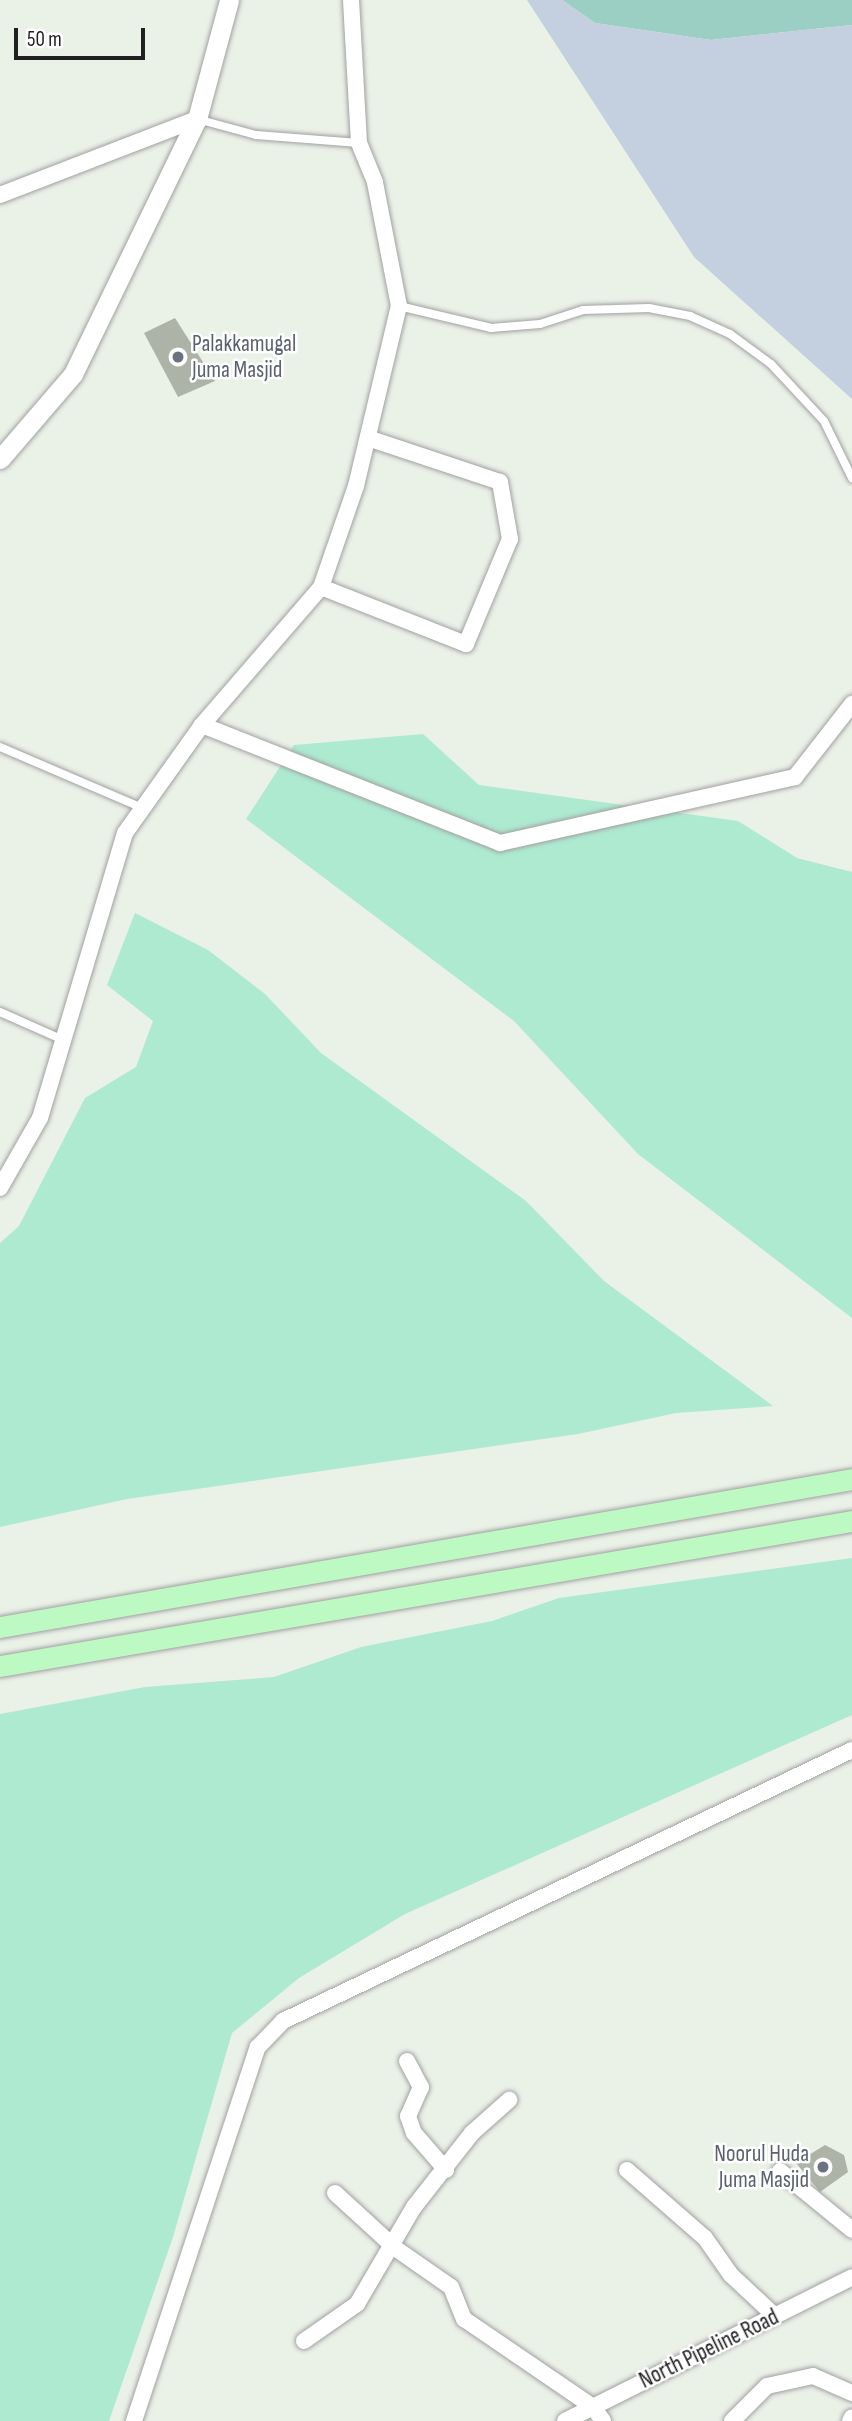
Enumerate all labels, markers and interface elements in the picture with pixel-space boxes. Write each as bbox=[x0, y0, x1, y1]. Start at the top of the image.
scale bar bbox=[18, 14, 149, 58]
text: 50 m bbox=[27, 27, 62, 52]
place label: Palakkamugal Juma Masjid bbox=[192, 330, 296, 384]
marker: Palakkamugal Juma Masjid bbox=[170, 349, 186, 365]
place label: Noorul Huda Juma Masjid bbox=[714, 2140, 809, 2194]
marker: Noorul Huda Juma Masjid bbox=[815, 2159, 831, 2175]
street label: North Pipeline Road bbox=[635, 2303, 783, 2395]

